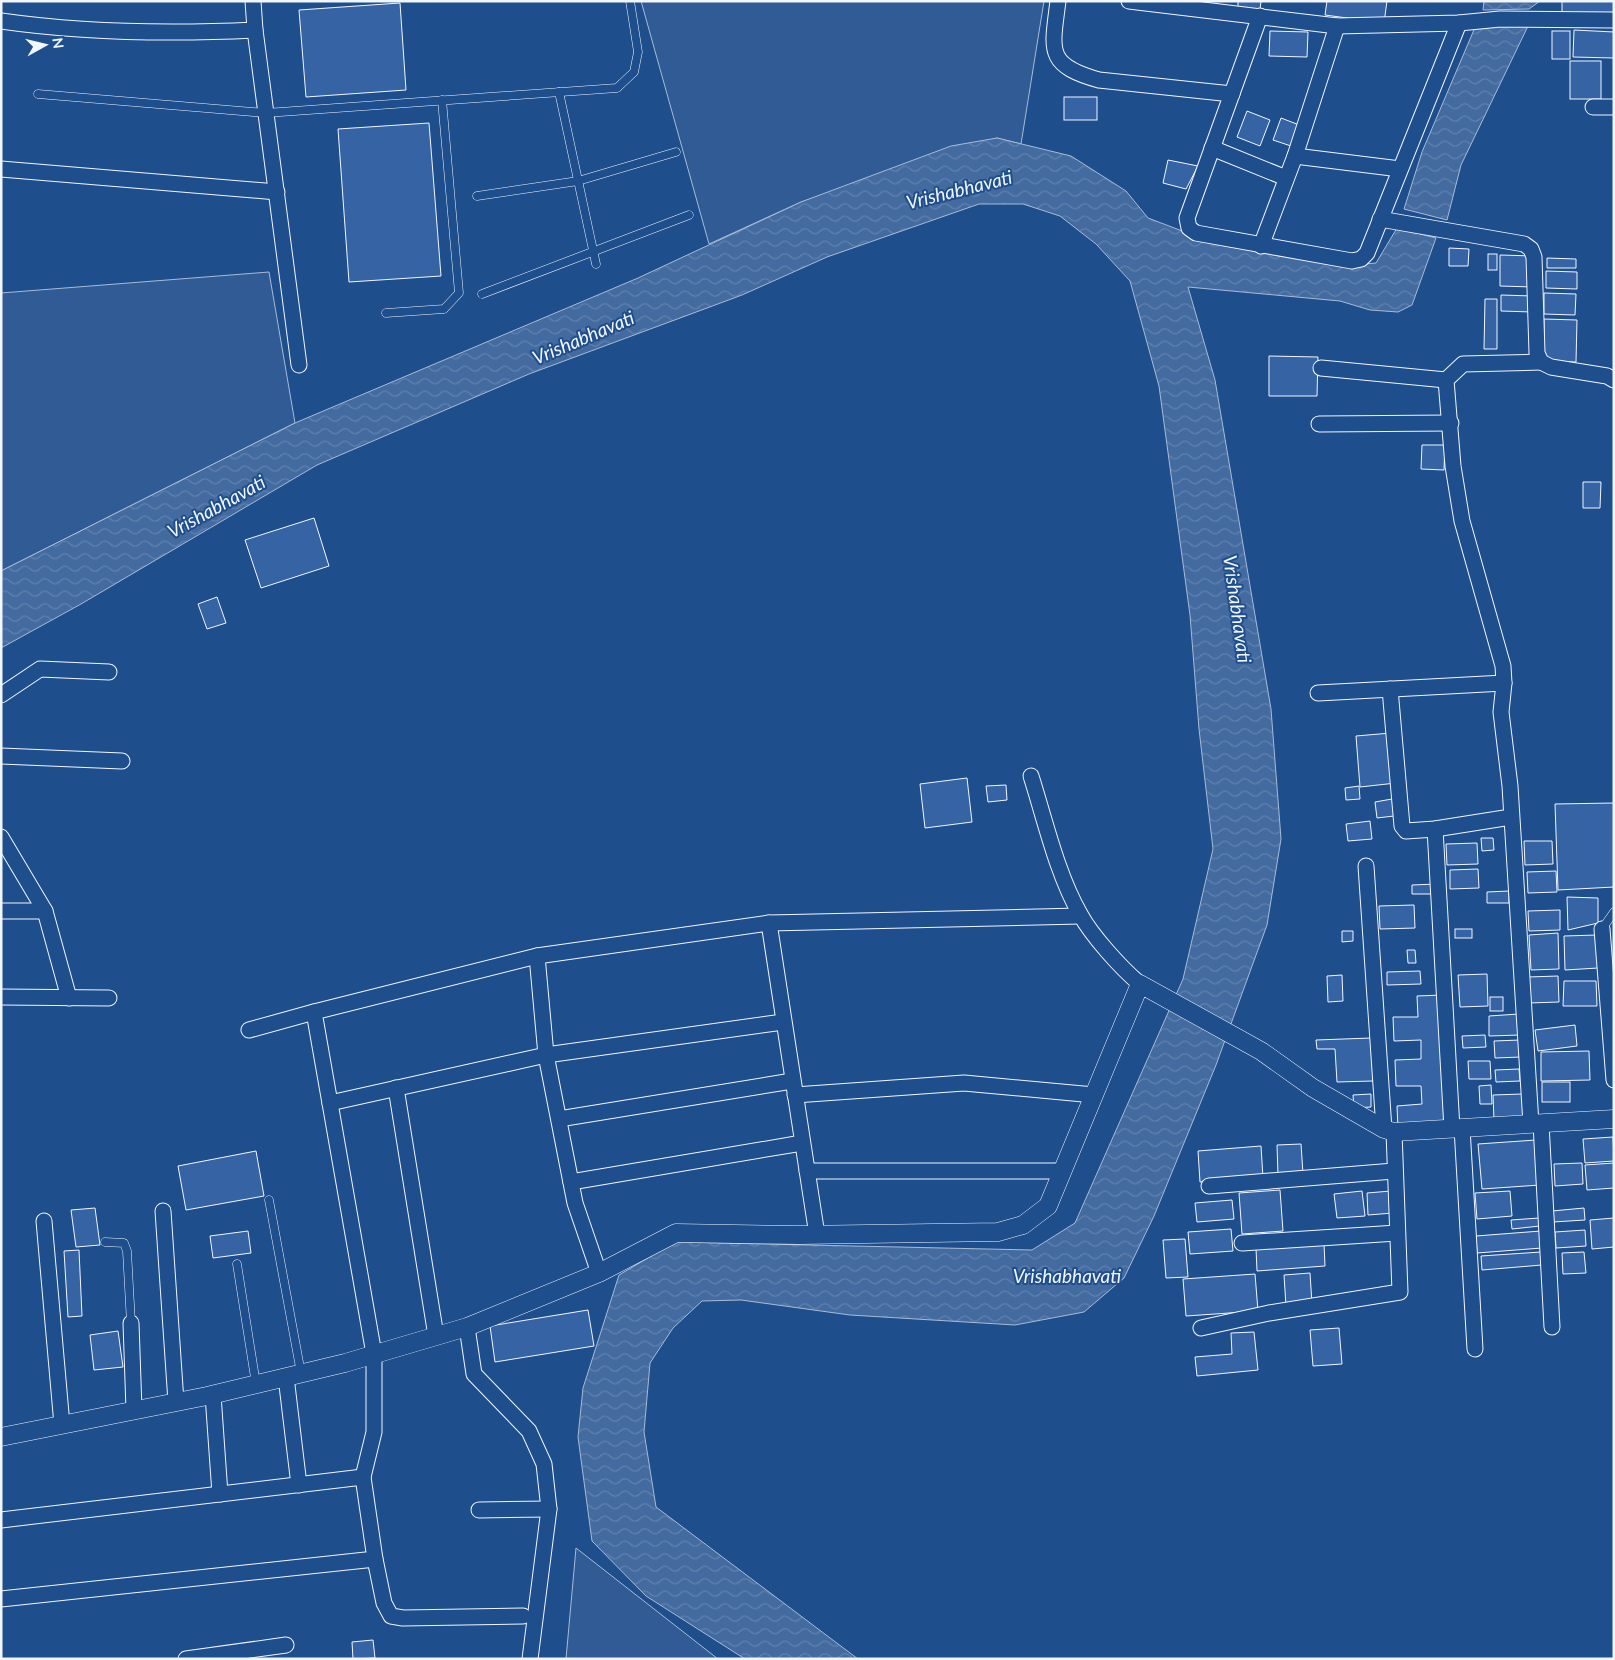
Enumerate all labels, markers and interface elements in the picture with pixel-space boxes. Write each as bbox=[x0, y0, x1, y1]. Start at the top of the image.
north arrow bbox=[20, 20, 70, 70]
text: N bbox=[49, 37, 68, 50]
water label: Vrishabhavati bbox=[904, 165, 1014, 213]
water label: Vrishabhavati bbox=[529, 305, 638, 369]
water label: Vrishabhavati bbox=[163, 470, 269, 542]
water label: Vrishabhavati bbox=[1219, 554, 1257, 664]
water label: Vrishabhavati bbox=[1013, 1264, 1121, 1287]

